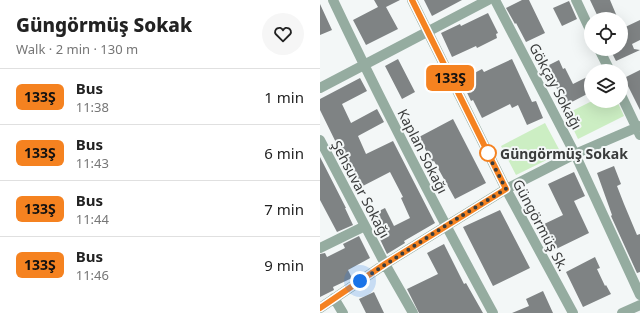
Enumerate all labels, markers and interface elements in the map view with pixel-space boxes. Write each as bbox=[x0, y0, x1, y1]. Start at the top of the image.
text: Güngörmüş Sokak bbox=[16, 12, 192, 38]
map controls bbox=[584, 12, 628, 108]
button: locate bbox=[584, 12, 628, 56]
button: heart bbox=[262, 13, 304, 55]
text: Walk · 2 min · 130 m bbox=[16, 40, 138, 58]
street label: Gökçay Sokağı bbox=[525, 40, 587, 132]
button: layers bbox=[584, 64, 628, 108]
line badge: 133Ş bbox=[422, 65, 478, 91]
text: 133Ş bbox=[434, 68, 466, 87]
text: Bus bbox=[76, 78, 103, 98]
text: 133Ş bbox=[24, 87, 56, 106]
text: 1 min bbox=[264, 87, 304, 107]
text: 11:38 bbox=[76, 98, 109, 116]
street label: Kaplan Sokağı bbox=[394, 105, 452, 197]
text: Bus bbox=[76, 134, 103, 154]
street label: Şehsuvar Sokağı bbox=[327, 137, 395, 241]
text: 133Ş bbox=[24, 143, 56, 162]
text: 6 min bbox=[264, 143, 304, 163]
marker: Güngörmüş Sokak bbox=[479, 144, 497, 162]
place label: Güngörmüş Sokak bbox=[500, 144, 628, 163]
text: 11:43 bbox=[76, 154, 109, 172]
street label: Güngörmüş Sk. bbox=[509, 176, 573, 274]
text: Bus bbox=[76, 190, 103, 210]
text: 133Ş bbox=[24, 199, 56, 218]
text: 7 min bbox=[264, 199, 304, 219]
text: 11:44 bbox=[76, 210, 109, 228]
text: Bus bbox=[76, 246, 103, 266]
text: 133Ş bbox=[24, 255, 56, 274]
text: 9 min bbox=[264, 255, 304, 275]
text: 11:46 bbox=[76, 266, 109, 284]
your location bbox=[350, 271, 370, 291]

